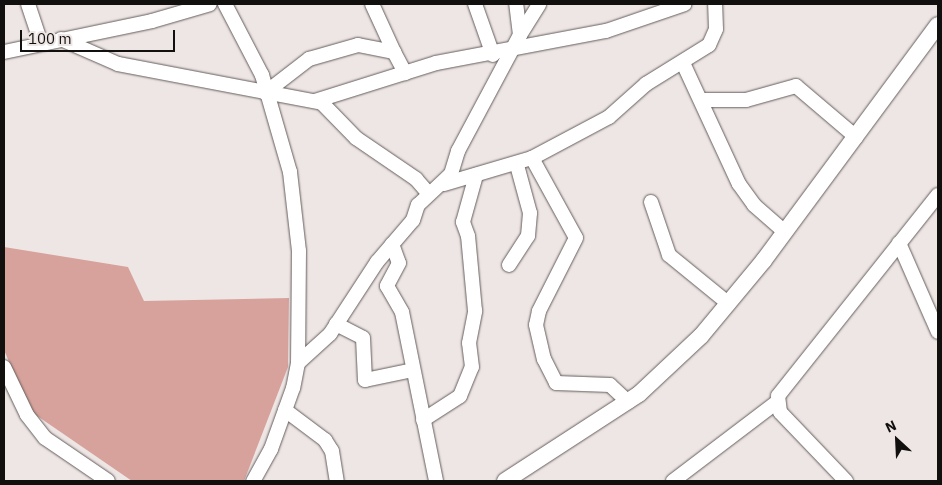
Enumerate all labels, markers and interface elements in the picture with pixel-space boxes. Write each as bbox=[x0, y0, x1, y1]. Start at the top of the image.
scale bar bbox=[22, 20, 178, 52]
text: 100 m bbox=[28, 29, 72, 48]
north arrow bbox=[872, 415, 922, 465]
text: N bbox=[882, 416, 899, 437]

